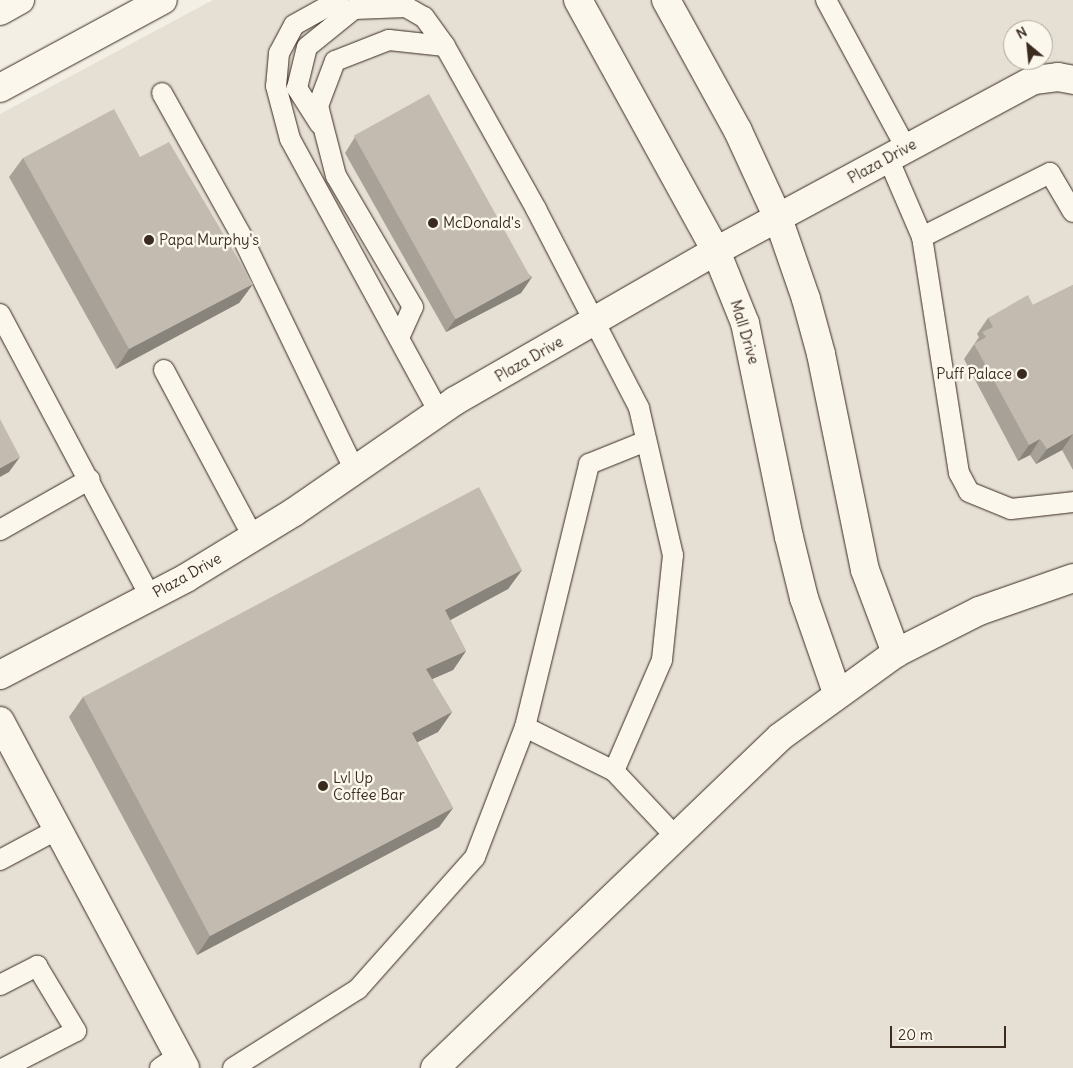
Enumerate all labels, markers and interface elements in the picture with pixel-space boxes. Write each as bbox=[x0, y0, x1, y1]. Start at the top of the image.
north arrow bbox=[1003, 20, 1053, 70]
text: N bbox=[1013, 22, 1030, 43]
street label: Plaza Drive bbox=[845, 135, 919, 187]
place label: McDonald's bbox=[443, 214, 521, 232]
marker: McDonald's bbox=[427, 217, 439, 229]
place label: Papa Murphy's bbox=[159, 231, 259, 249]
marker: Papa Murphy's bbox=[143, 234, 155, 246]
street label: Mall Drive bbox=[727, 298, 763, 366]
street label: Plaza Drive bbox=[492, 332, 566, 386]
place label: Puff Palace bbox=[936, 365, 1012, 383]
marker: Puff Palace bbox=[1016, 368, 1028, 380]
street label: Plaza Drive bbox=[150, 549, 224, 601]
place label: Lvl Up Coffee Bar bbox=[333, 768, 405, 803]
marker: Lvl Up Coffee Bar bbox=[317, 780, 329, 792]
scale bar bbox=[893, 1016, 1009, 1048]
text: 20 m bbox=[898, 1025, 933, 1044]

